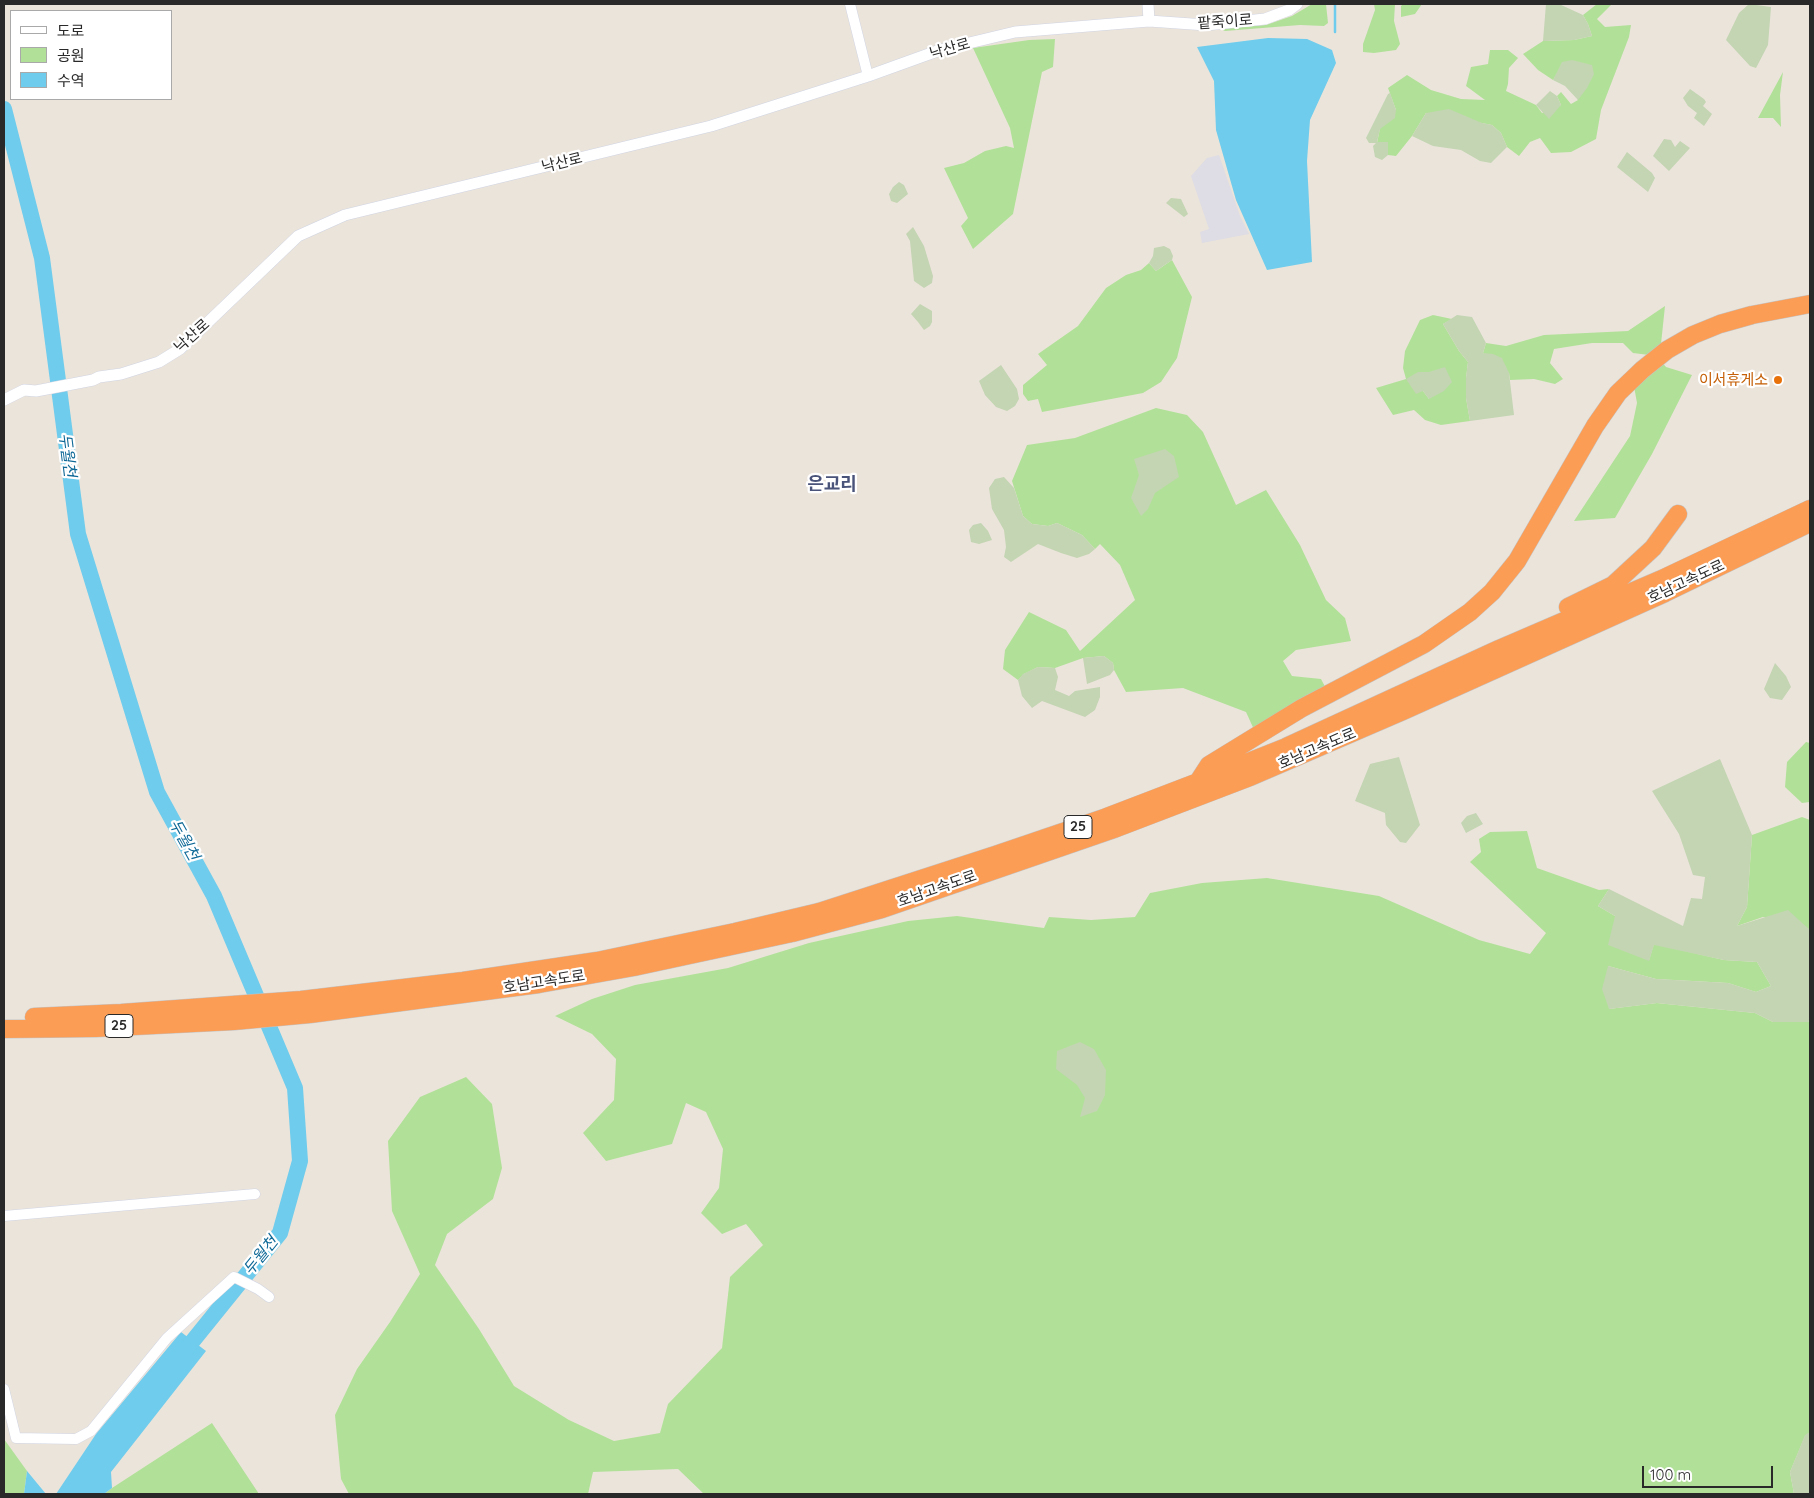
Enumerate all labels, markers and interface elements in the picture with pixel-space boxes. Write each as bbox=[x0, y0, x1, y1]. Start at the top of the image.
legend bbox=[10, 10, 172, 100]
street label: 팥죽이로 bbox=[1197, 11, 1253, 33]
text: 도로 bbox=[57, 21, 85, 40]
street label: 낙산로 bbox=[928, 35, 972, 63]
text: 공원 bbox=[57, 46, 85, 65]
text: 수역 bbox=[57, 71, 85, 90]
street label: 낙산로 bbox=[540, 149, 584, 177]
street label: 낙산로 bbox=[171, 315, 213, 357]
place label: 이서휴게소 bbox=[1699, 371, 1768, 389]
marker: 이서휴게소 bbox=[1772, 374, 1784, 386]
water label: 두월천 bbox=[55, 432, 79, 478]
district label: 은교리 bbox=[807, 474, 857, 496]
street label: 호남고속도로 bbox=[1645, 556, 1727, 608]
street label: 호남고속도로 bbox=[1275, 725, 1359, 773]
water label: 두월천 bbox=[165, 816, 203, 864]
road number: 25 bbox=[1064, 816, 1092, 839]
street label: 호남고속도로 bbox=[895, 867, 979, 911]
street label: 호남고속도로 bbox=[502, 967, 586, 997]
road number: 25 bbox=[105, 1014, 133, 1038]
water label: 두월천 bbox=[240, 1233, 282, 1279]
scale bar bbox=[1644, 1456, 1775, 1488]
text: 100 m bbox=[1650, 1465, 1691, 1484]

